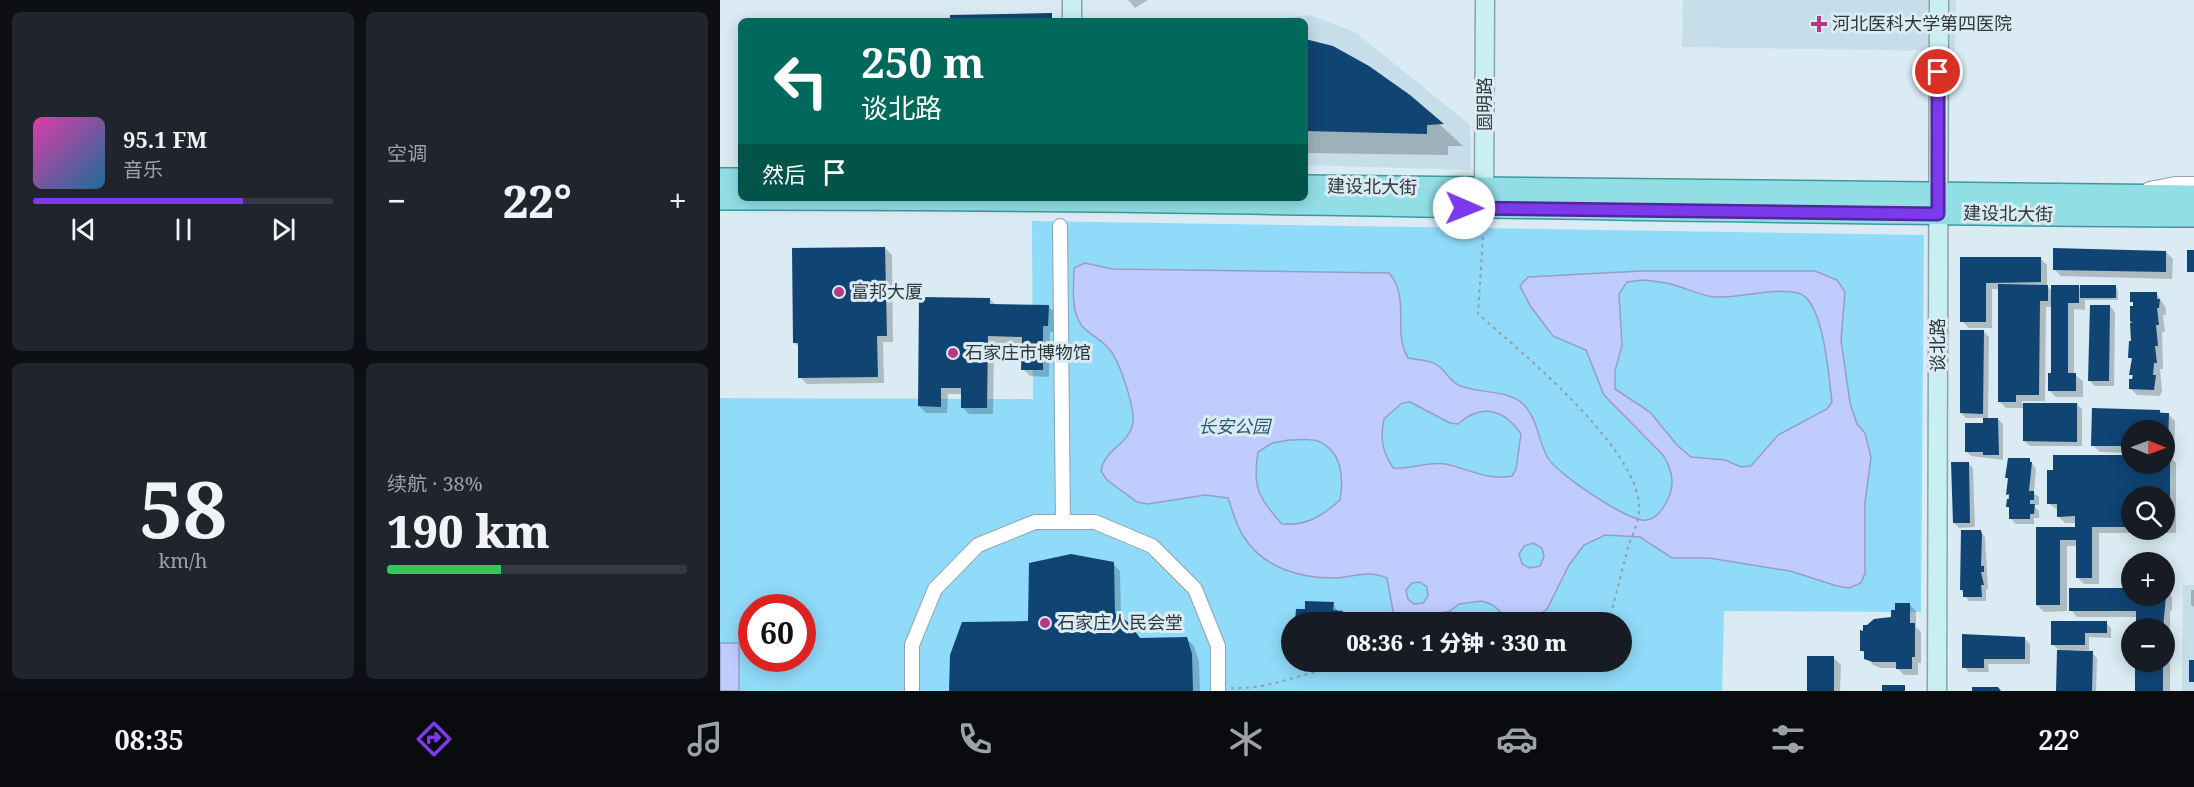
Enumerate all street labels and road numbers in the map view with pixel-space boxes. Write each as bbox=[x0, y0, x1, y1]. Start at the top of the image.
street label: 圆明路 bbox=[1472, 77, 1496, 131]
street label: 建设北大街 bbox=[1327, 173, 1417, 199]
street label: 建设北大街 bbox=[1963, 200, 2053, 226]
street label: 谈北路 bbox=[1925, 318, 1949, 372]

